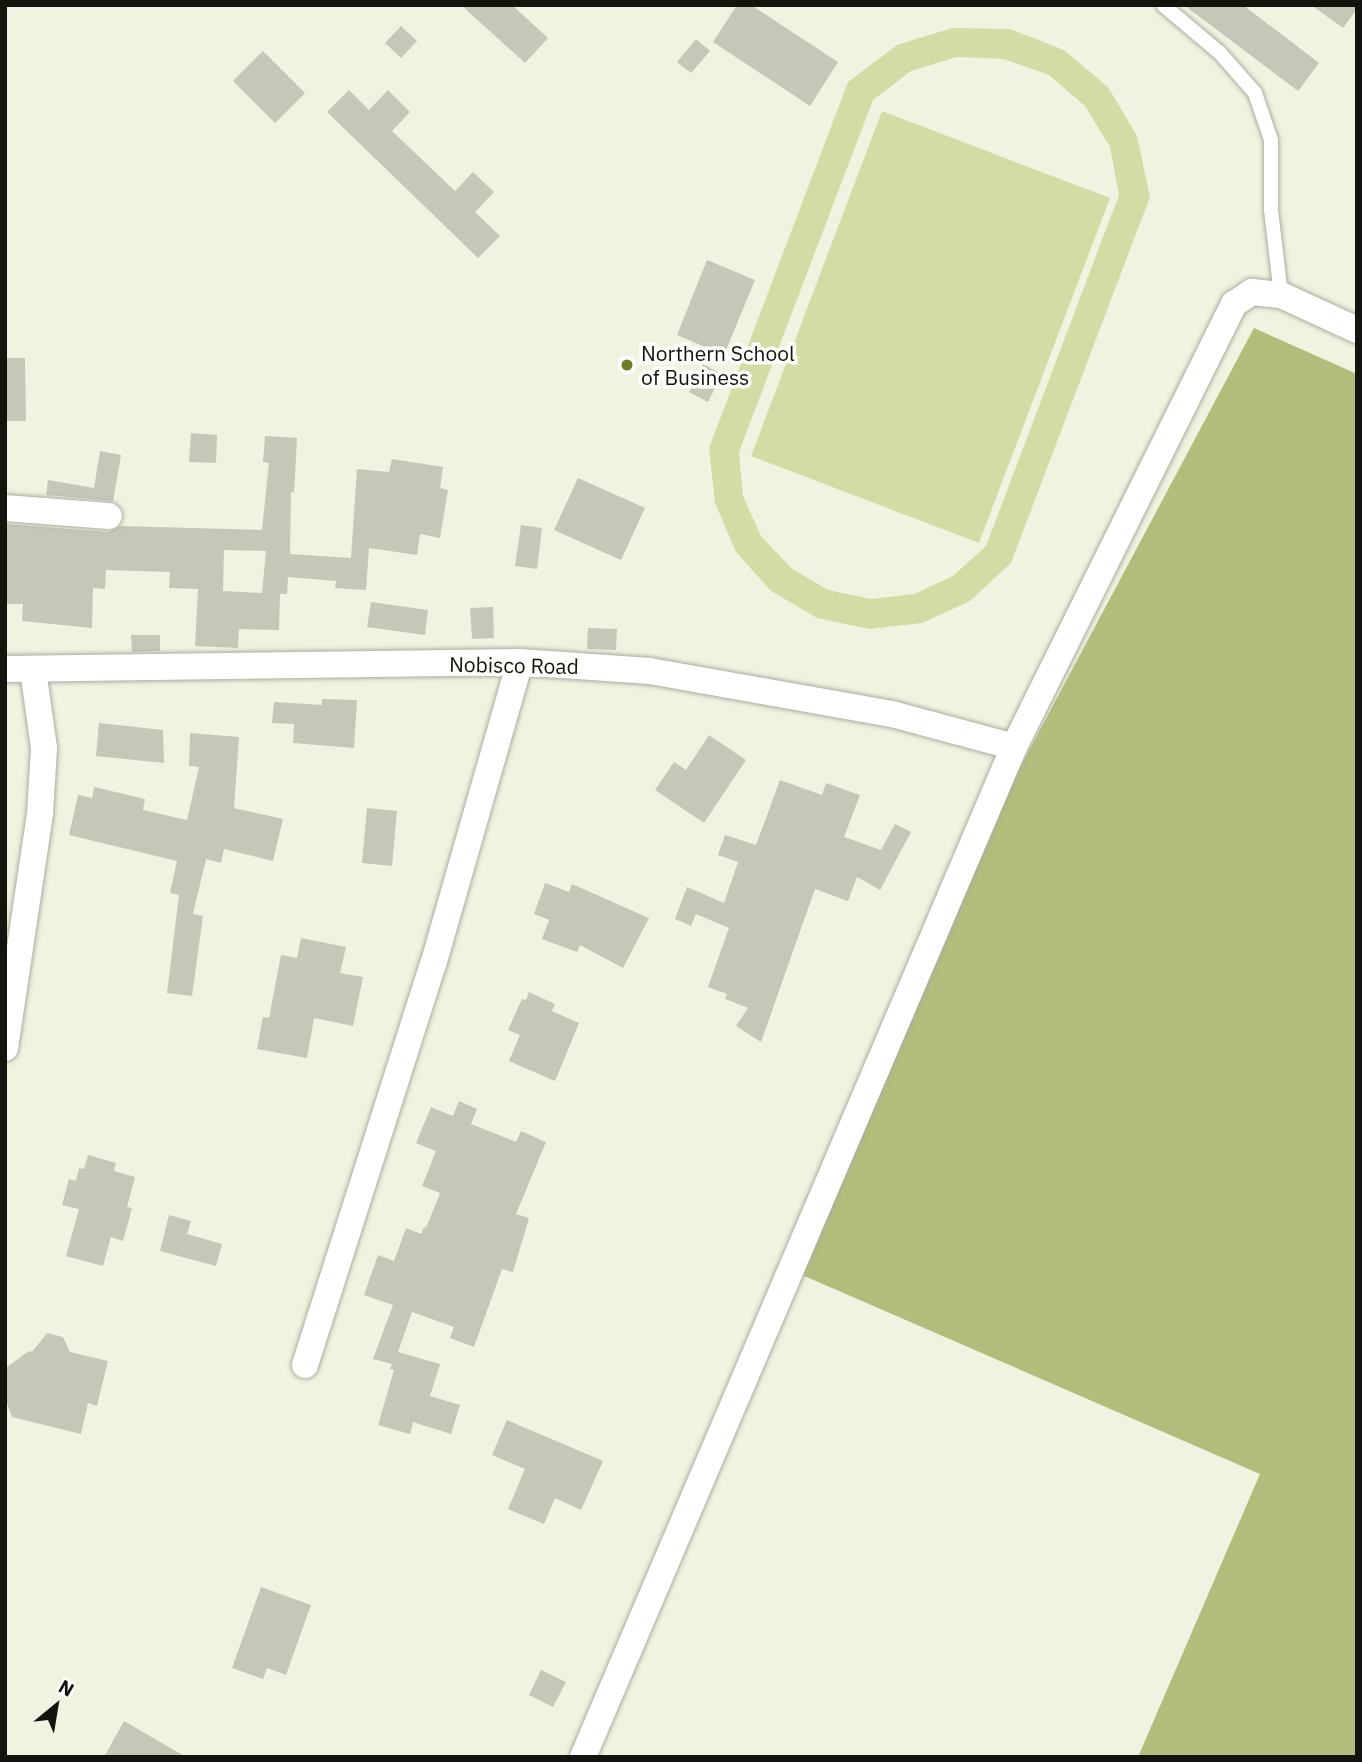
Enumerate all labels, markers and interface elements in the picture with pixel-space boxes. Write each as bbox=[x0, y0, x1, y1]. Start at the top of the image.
place label: Northern School of Business bbox=[641, 340, 795, 390]
marker: Northern School of Business bbox=[619, 357, 635, 373]
street label: Nobisco Road bbox=[449, 651, 579, 679]
north arrow bbox=[21, 1671, 91, 1741]
text: N bbox=[55, 1674, 78, 1702]

